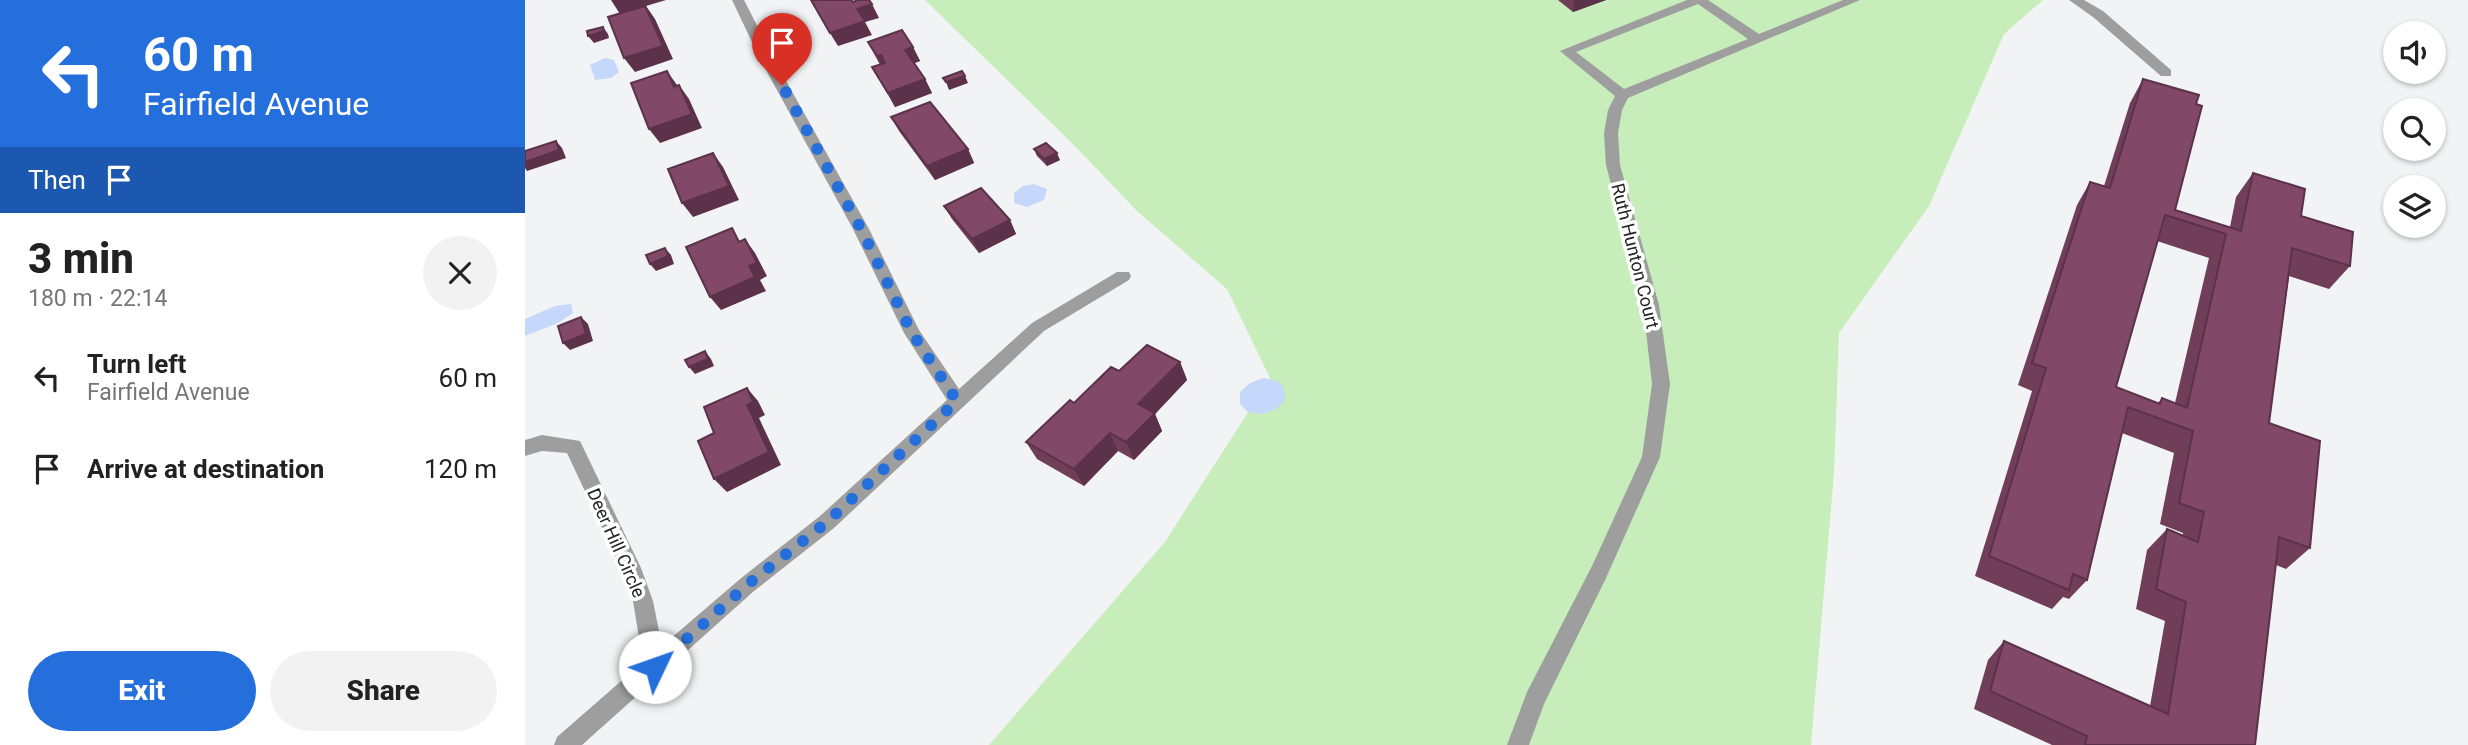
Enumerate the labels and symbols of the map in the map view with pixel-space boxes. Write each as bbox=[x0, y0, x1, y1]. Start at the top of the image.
pin bbox=[752, 13, 812, 85]
street label: Ruth Hunton Court bbox=[1607, 181, 1664, 331]
street label: Deer Hill Circle bbox=[583, 485, 650, 601]
position arrow bbox=[618, 630, 692, 704]

